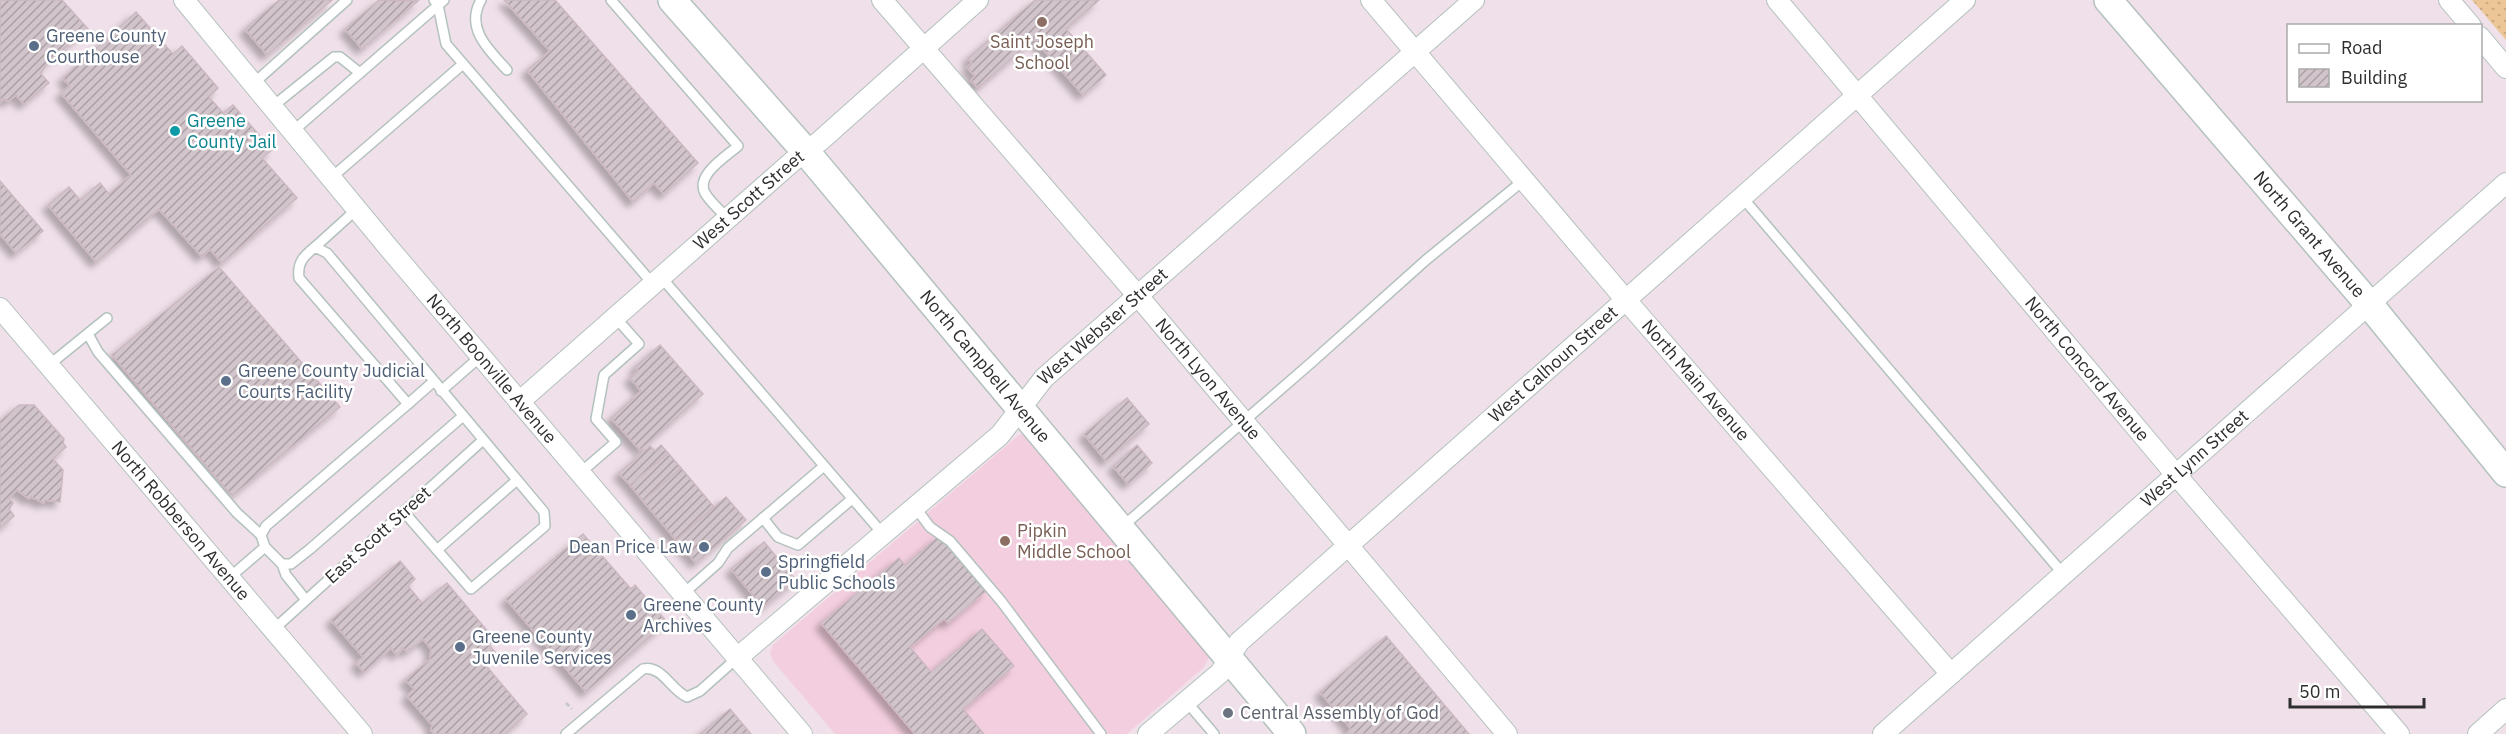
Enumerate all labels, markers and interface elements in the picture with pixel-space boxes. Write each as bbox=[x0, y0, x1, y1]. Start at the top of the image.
marker: Saint Joseph School bbox=[1035, 15, 1049, 29]
place label: Greene County Courthouse bbox=[46, 24, 166, 68]
legend bbox=[2287, 24, 2482, 102]
place label: Saint Joseph School bbox=[990, 30, 1094, 74]
text: Road bbox=[2341, 36, 2382, 59]
marker: Greene County Courthouse bbox=[27, 39, 41, 53]
text: Building bbox=[2341, 66, 2408, 89]
place label: Greene County Jail bbox=[187, 109, 277, 153]
marker: Greene County Jail bbox=[168, 124, 182, 138]
street label: West Scott Street bbox=[688, 145, 809, 255]
street label: North Grant Avenue bbox=[2249, 166, 2371, 302]
street label: West Webster Street bbox=[1032, 263, 1172, 389]
street label: North Campbell Avenue bbox=[915, 285, 1056, 447]
street label: North Boonville Avenue bbox=[422, 289, 562, 448]
street label: North Concord Avenue bbox=[2020, 292, 2155, 446]
street label: West Calhoun Street bbox=[1483, 301, 1622, 427]
street label: North Lyon Avenue bbox=[1151, 313, 1266, 444]
street label: North Main Avenue bbox=[1637, 314, 1755, 446]
place label: Greene County Judicial Courts Facility bbox=[238, 359, 425, 403]
marker: Greene County Judicial Courts Facility bbox=[219, 374, 233, 388]
street label: West Lynn Street bbox=[2136, 404, 2253, 512]
street label: North Robberson Avenue bbox=[107, 436, 255, 605]
street label: East Scott Street bbox=[320, 481, 435, 588]
place label: Pipkin Middle School bbox=[1017, 519, 1131, 563]
marker: Pipkin Middle School bbox=[998, 534, 1012, 548]
place label: Dean Price Law bbox=[569, 535, 692, 558]
marker: Dean Price Law bbox=[697, 540, 711, 554]
place label: Springfield Public Schools bbox=[778, 550, 896, 594]
marker: Springfield Public Schools bbox=[759, 565, 773, 579]
place label: Greene County Archives bbox=[643, 593, 763, 637]
marker: Greene County Archives bbox=[624, 608, 638, 622]
place label: Greene County Juvenile Services bbox=[472, 625, 612, 669]
marker: Greene County Juvenile Services bbox=[453, 640, 467, 654]
scale bar bbox=[2290, 671, 2424, 709]
text: 50 m bbox=[2299, 680, 2341, 703]
place label: Central Assembly of God bbox=[1240, 701, 1439, 724]
marker: Central Assembly of God bbox=[1221, 706, 1235, 720]

